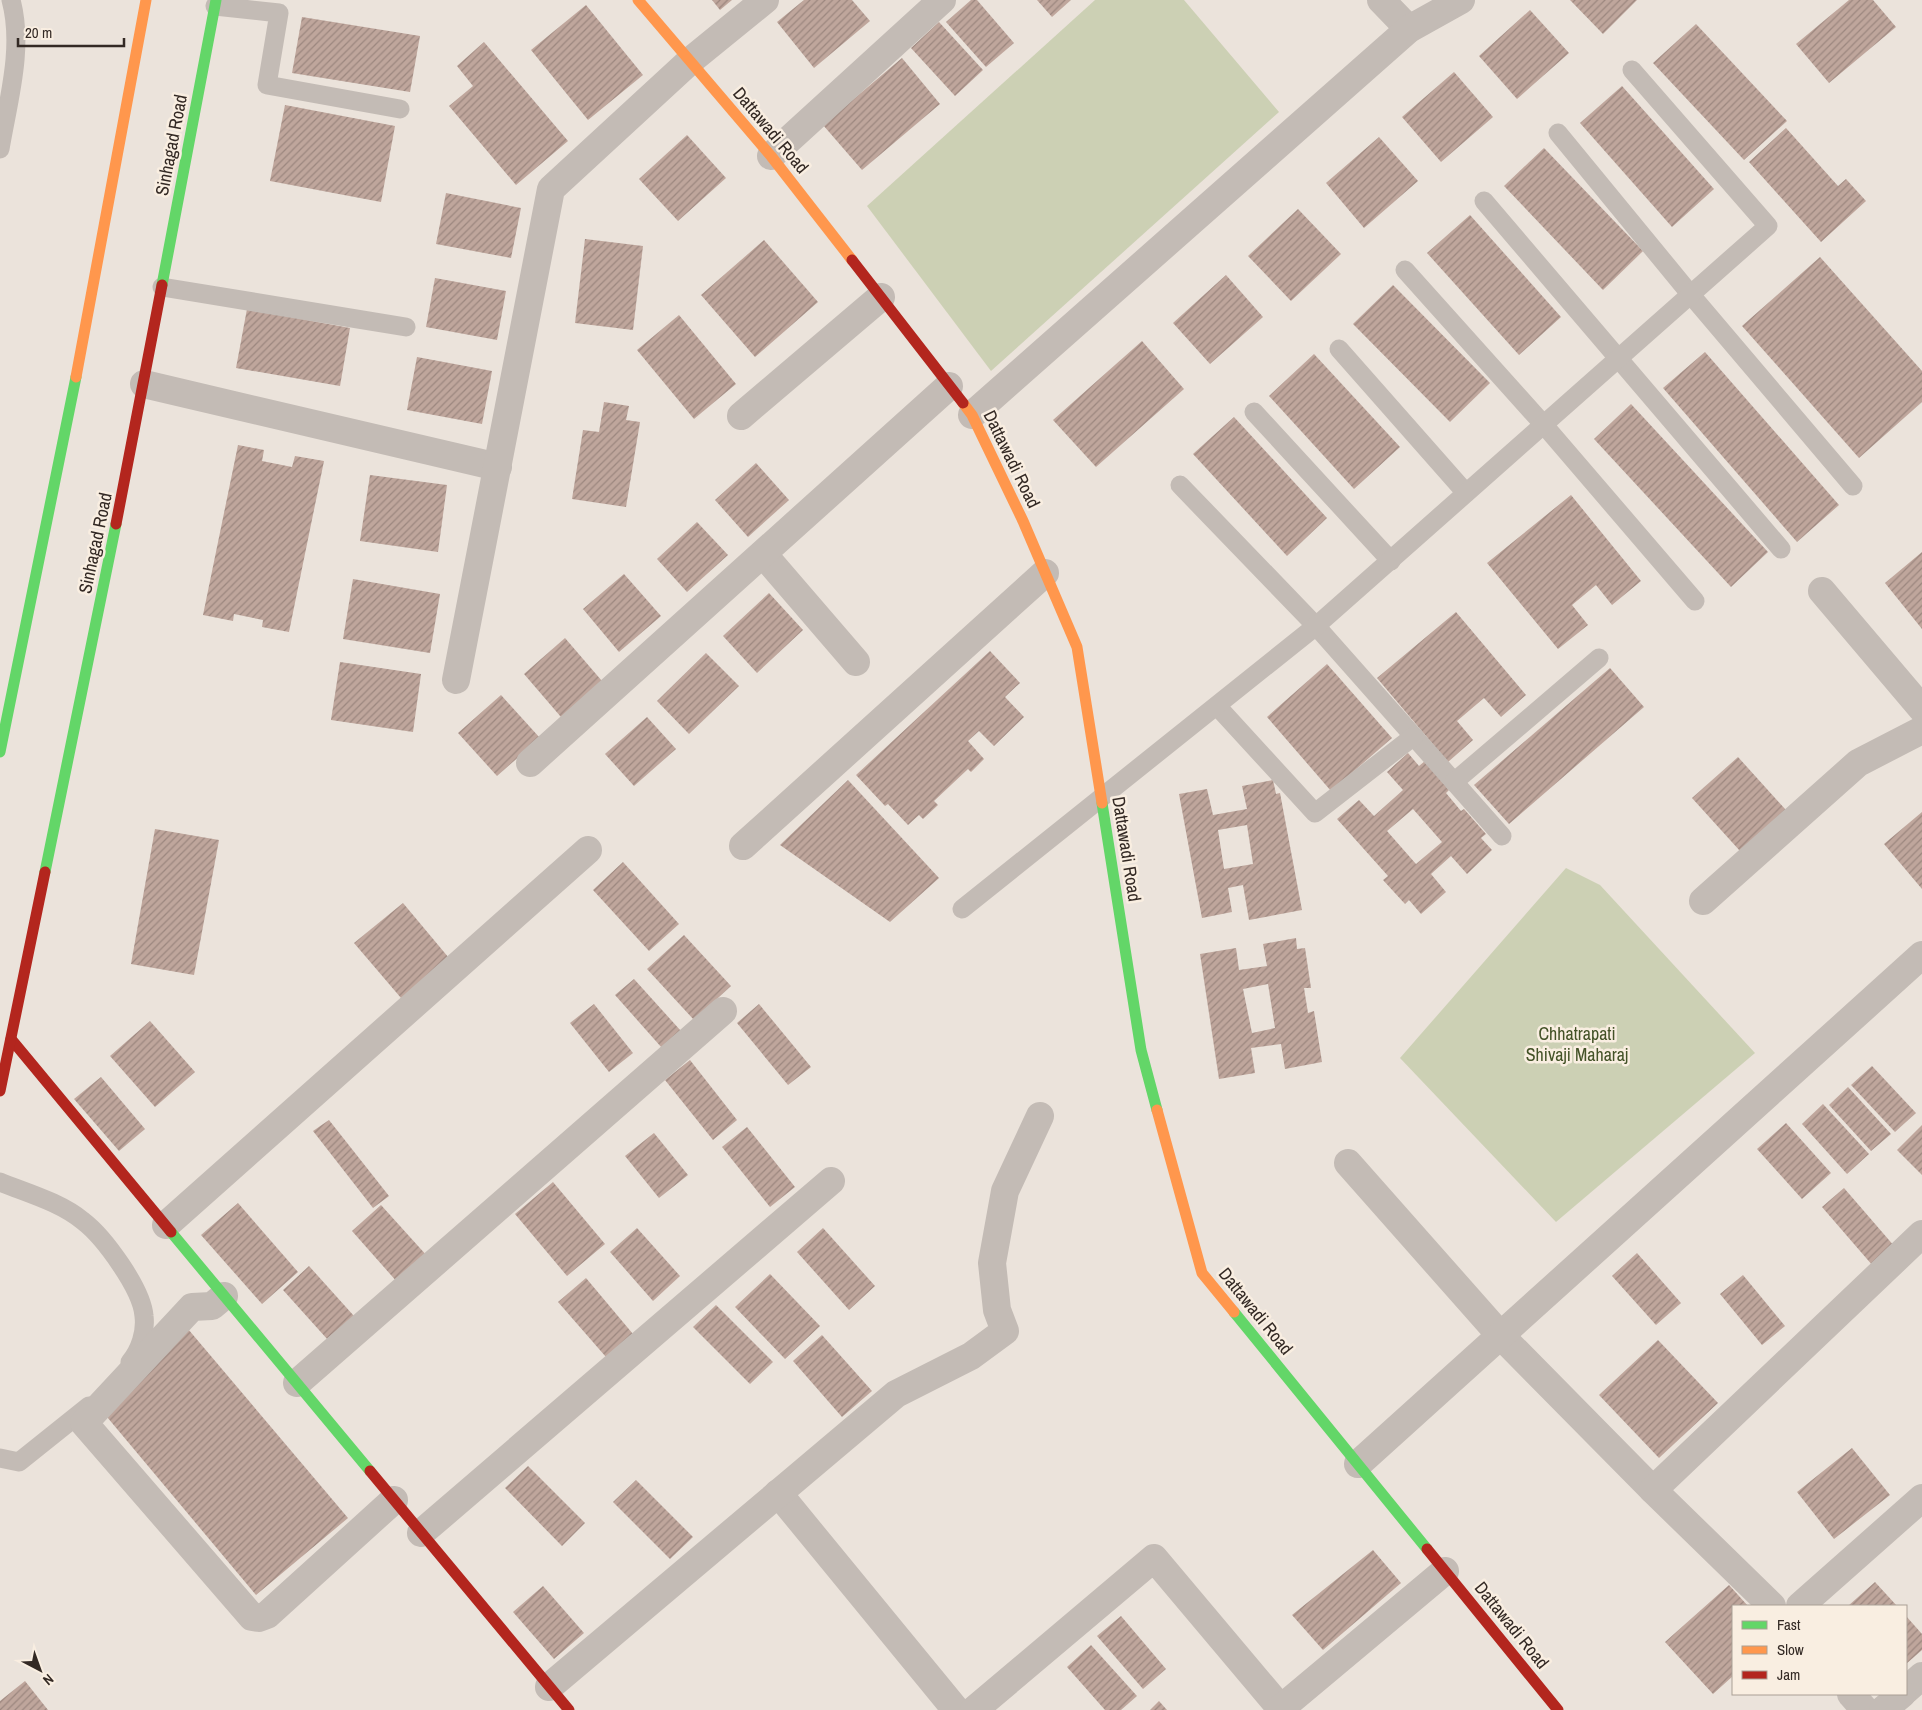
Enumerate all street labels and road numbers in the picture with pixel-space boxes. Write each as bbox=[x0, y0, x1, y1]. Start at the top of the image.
street label: Dattawadi Road bbox=[727, 81, 815, 179]
street label: Sinhagad Road bbox=[149, 92, 193, 198]
street label: Dattawadi Road bbox=[978, 406, 1046, 512]
street label: Sinhagad Road bbox=[72, 490, 118, 596]
street label: Dattawadi Road bbox=[1106, 795, 1148, 903]
street label: Dattawadi Road bbox=[1213, 1262, 1299, 1360]
street label: Dattawadi Road bbox=[1469, 1576, 1555, 1674]

